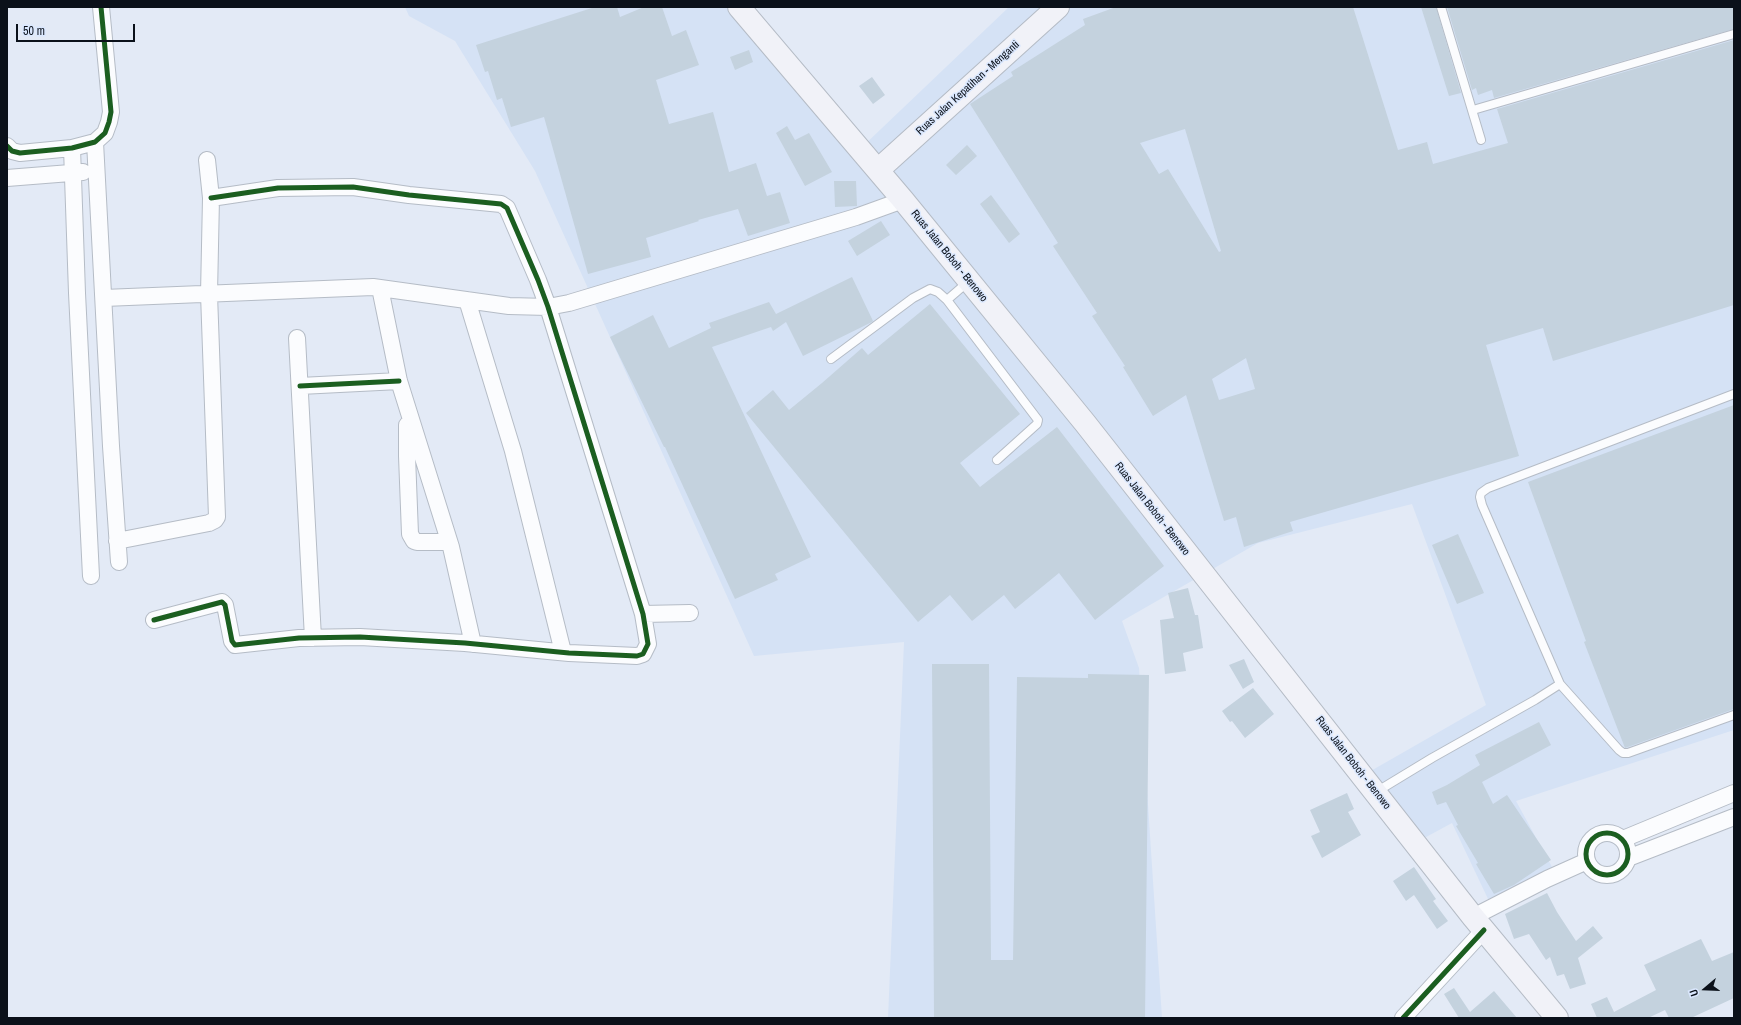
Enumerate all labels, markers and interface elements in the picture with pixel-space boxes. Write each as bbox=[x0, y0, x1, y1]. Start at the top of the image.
scale bar bbox=[18, 16, 137, 42]
text: 50 m bbox=[23, 23, 45, 39]
street label: Ruas Jalan Kepatihan - Menganti bbox=[914, 38, 1022, 138]
street label: Ruas Jalan Boboh - Benowo bbox=[908, 207, 990, 305]
street label: Ruas Jalan Boboh - Benowo bbox=[1112, 460, 1192, 558]
street label: Ruas Jalan Boboh - Benowo bbox=[1313, 714, 1393, 812]
north arrow bbox=[1685, 969, 1725, 1009]
text: U bbox=[1686, 988, 1701, 998]

